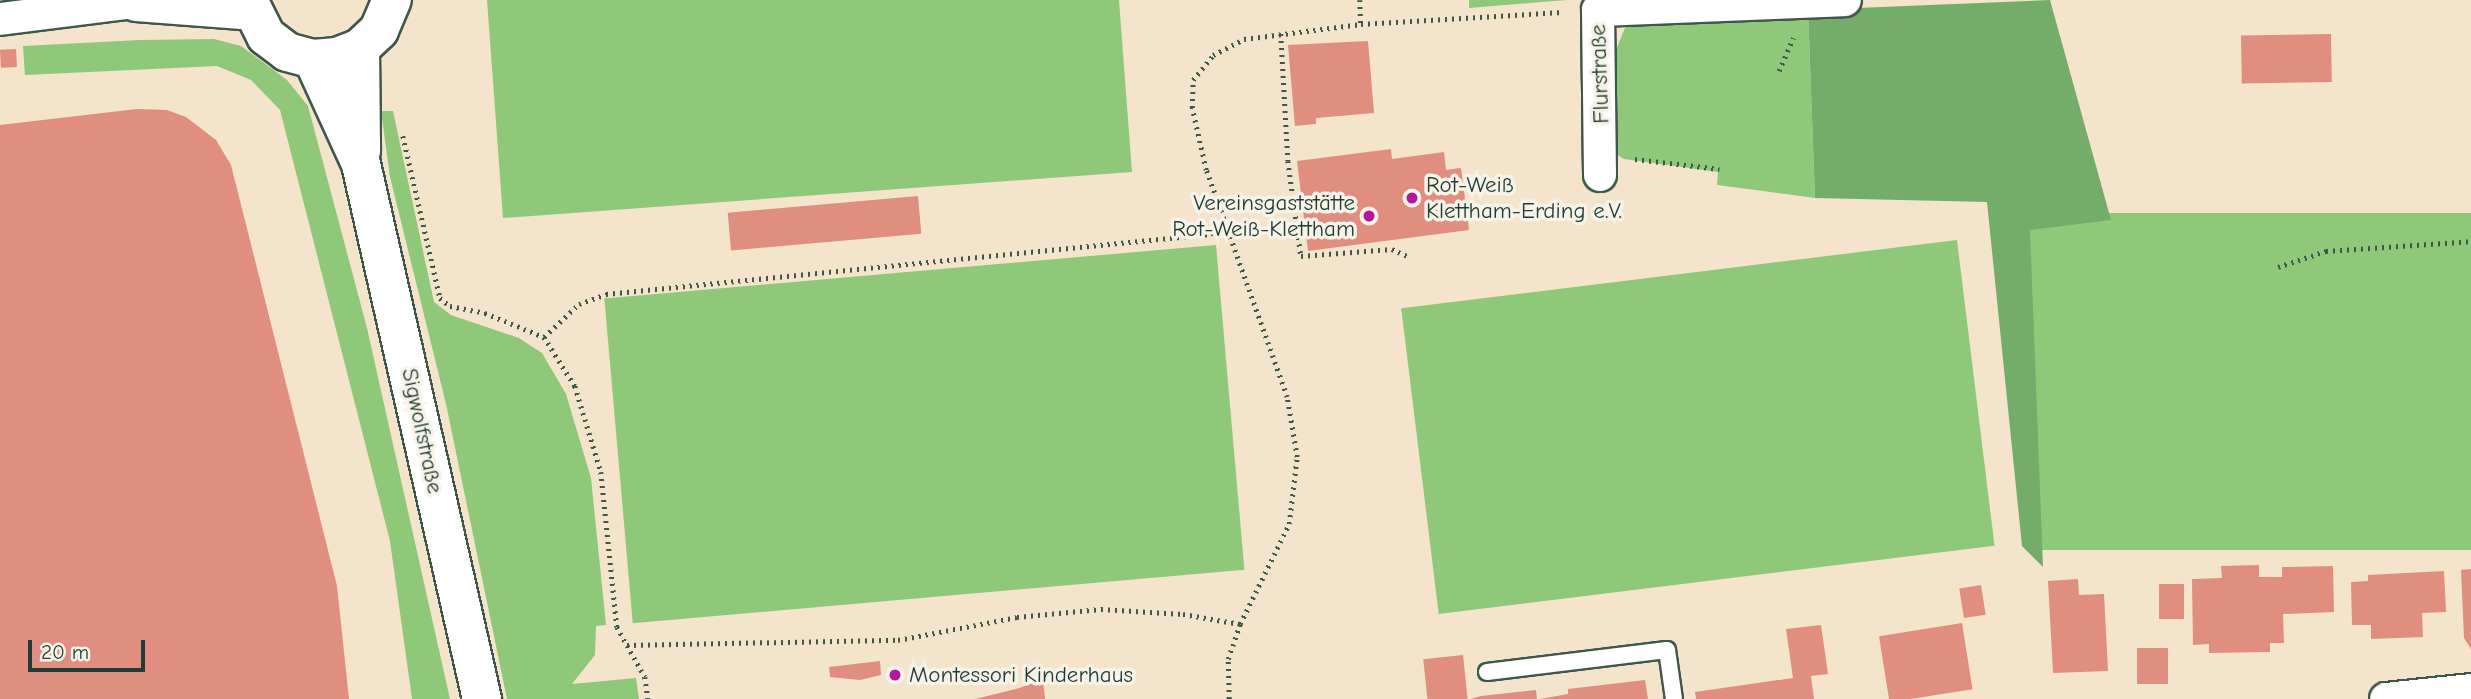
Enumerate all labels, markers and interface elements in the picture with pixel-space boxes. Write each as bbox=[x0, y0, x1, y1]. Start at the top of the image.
street label: Flurstraße bbox=[1584, 24, 1616, 124]
place label: Rot-Weiß Klettham-Erding e.V. bbox=[1426, 171, 1622, 225]
place label: Vereinsgaststätte Rot-Weiß-Klettham bbox=[1172, 189, 1355, 243]
marker: Rot-Weiß Klettham-Erding e.V. bbox=[1404, 190, 1420, 206]
marker: Vereinsgaststätte Rot-Weiß-Klettham bbox=[1361, 208, 1377, 224]
street label: Sigwolfstraße bbox=[395, 366, 449, 496]
scale bar bbox=[32, 626, 149, 670]
text: 20 m bbox=[41, 640, 89, 664]
place label: Montessori Kinderhaus bbox=[909, 661, 1133, 689]
marker: Montessori Kinderhaus bbox=[887, 667, 903, 683]

